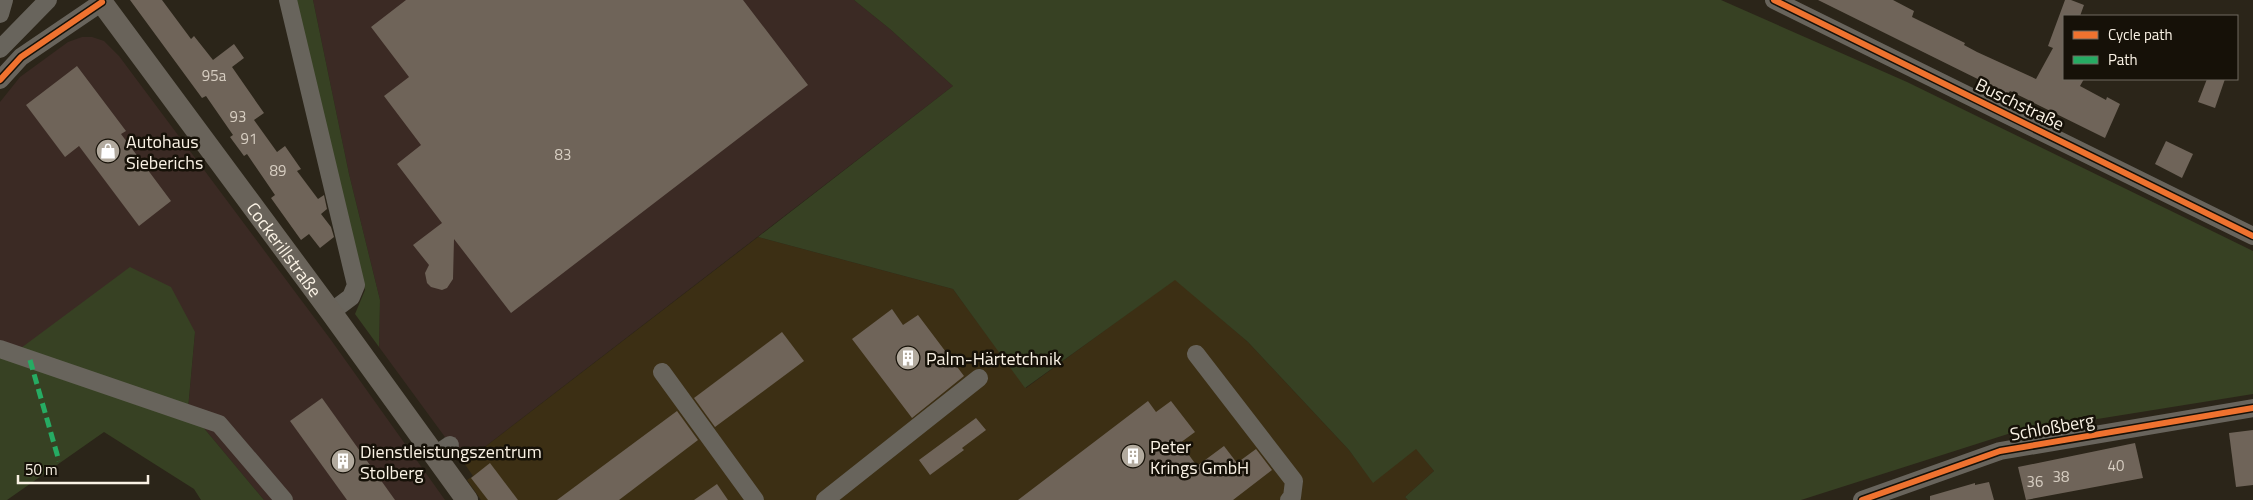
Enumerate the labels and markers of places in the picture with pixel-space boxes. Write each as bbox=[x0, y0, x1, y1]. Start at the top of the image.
place label: Autohaus Sieberichs bbox=[126, 128, 203, 176]
shop icon: Autohaus Sieberichs bbox=[95, 138, 121, 164]
building icon: Palm-Härtetchnik bbox=[895, 345, 921, 371]
place label: Palm-Härtetchnik bbox=[926, 345, 1062, 372]
place label: Peter Krings GmbH bbox=[1150, 433, 1249, 481]
place label: Dienstleistungszentrum Stolberg bbox=[360, 438, 542, 486]
building icon: Peter Krings GmbH bbox=[1120, 443, 1146, 469]
building icon: Dienstleistungszentrum Stolberg bbox=[330, 448, 356, 474]

